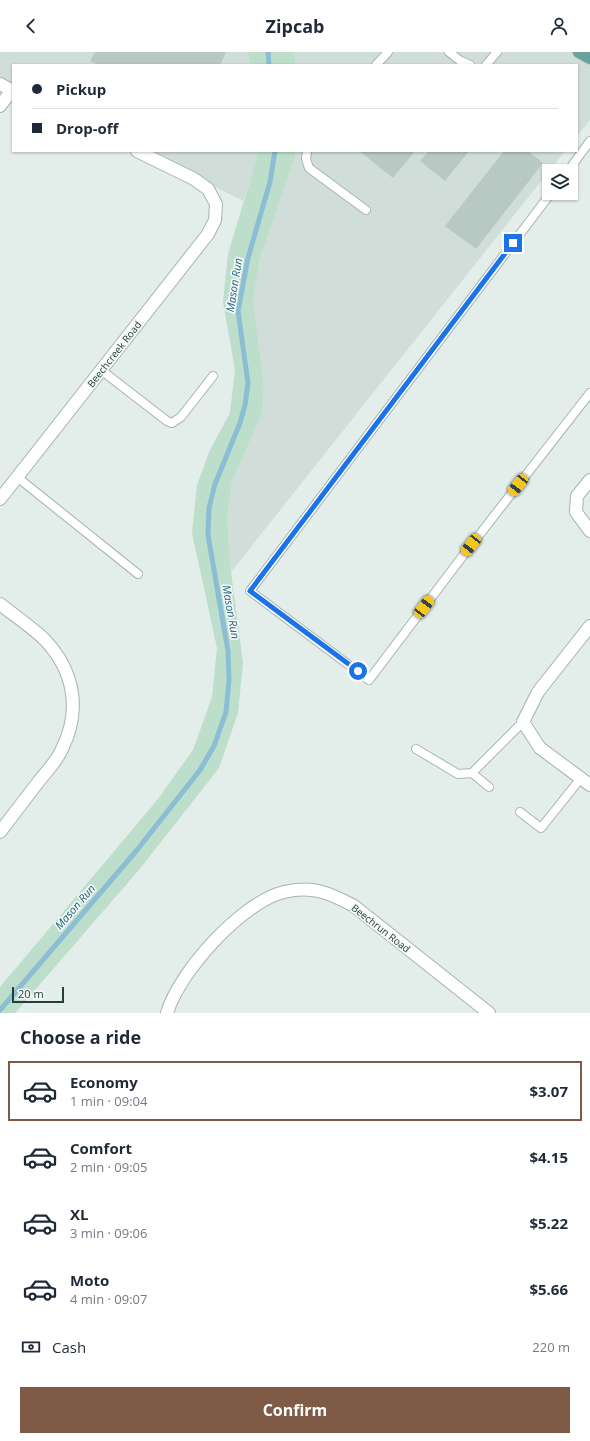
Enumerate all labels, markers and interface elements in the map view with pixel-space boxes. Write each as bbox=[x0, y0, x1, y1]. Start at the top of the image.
text: Zipcab bbox=[266, 14, 324, 38]
icon: back bbox=[20, 15, 42, 37]
icon: person bbox=[548, 15, 570, 37]
text: Pickup bbox=[56, 79, 106, 99]
text: Drop-off bbox=[56, 118, 118, 138]
map controls bbox=[542, 164, 578, 200]
button: layers bbox=[542, 164, 578, 200]
route end bbox=[504, 234, 522, 252]
water label: Mason Run bbox=[222, 257, 245, 313]
street label: Beechcreek Road bbox=[84, 318, 144, 390]
car bbox=[506, 472, 530, 498]
car bbox=[459, 532, 483, 558]
water label: Mason Run bbox=[219, 584, 244, 640]
car bbox=[412, 594, 436, 620]
route start bbox=[349, 662, 367, 680]
water label: Mason Run bbox=[51, 881, 98, 932]
street label: Beechrun Road bbox=[349, 900, 413, 956]
scale bar bbox=[12, 985, 64, 1004]
text: 20 m bbox=[18, 986, 44, 1001]
text: Choose a ride bbox=[20, 1025, 141, 1049]
text: Economy bbox=[70, 1072, 138, 1092]
icon: car bbox=[22, 1073, 58, 1109]
text: $3.07 bbox=[529, 1081, 568, 1101]
text: 1 min · 09:04 bbox=[70, 1092, 147, 1110]
text: Comfort bbox=[70, 1138, 132, 1158]
icon: car bbox=[22, 1139, 58, 1175]
text: $4.15 bbox=[529, 1147, 568, 1167]
text: 2 min · 09:05 bbox=[70, 1158, 147, 1176]
text: XL bbox=[70, 1204, 88, 1224]
icon: car bbox=[22, 1205, 58, 1241]
text: $5.22 bbox=[529, 1213, 568, 1233]
text: 3 min · 09:06 bbox=[70, 1224, 147, 1242]
text: Moto bbox=[70, 1270, 109, 1290]
icon: car bbox=[22, 1271, 58, 1307]
text: $5.66 bbox=[529, 1279, 568, 1299]
text: 4 min · 09:07 bbox=[70, 1290, 147, 1308]
icon: cash bbox=[20, 1336, 42, 1358]
text: Cash bbox=[52, 1337, 86, 1357]
text: 220 m bbox=[532, 1338, 570, 1356]
button: Confirm bbox=[20, 1387, 570, 1433]

